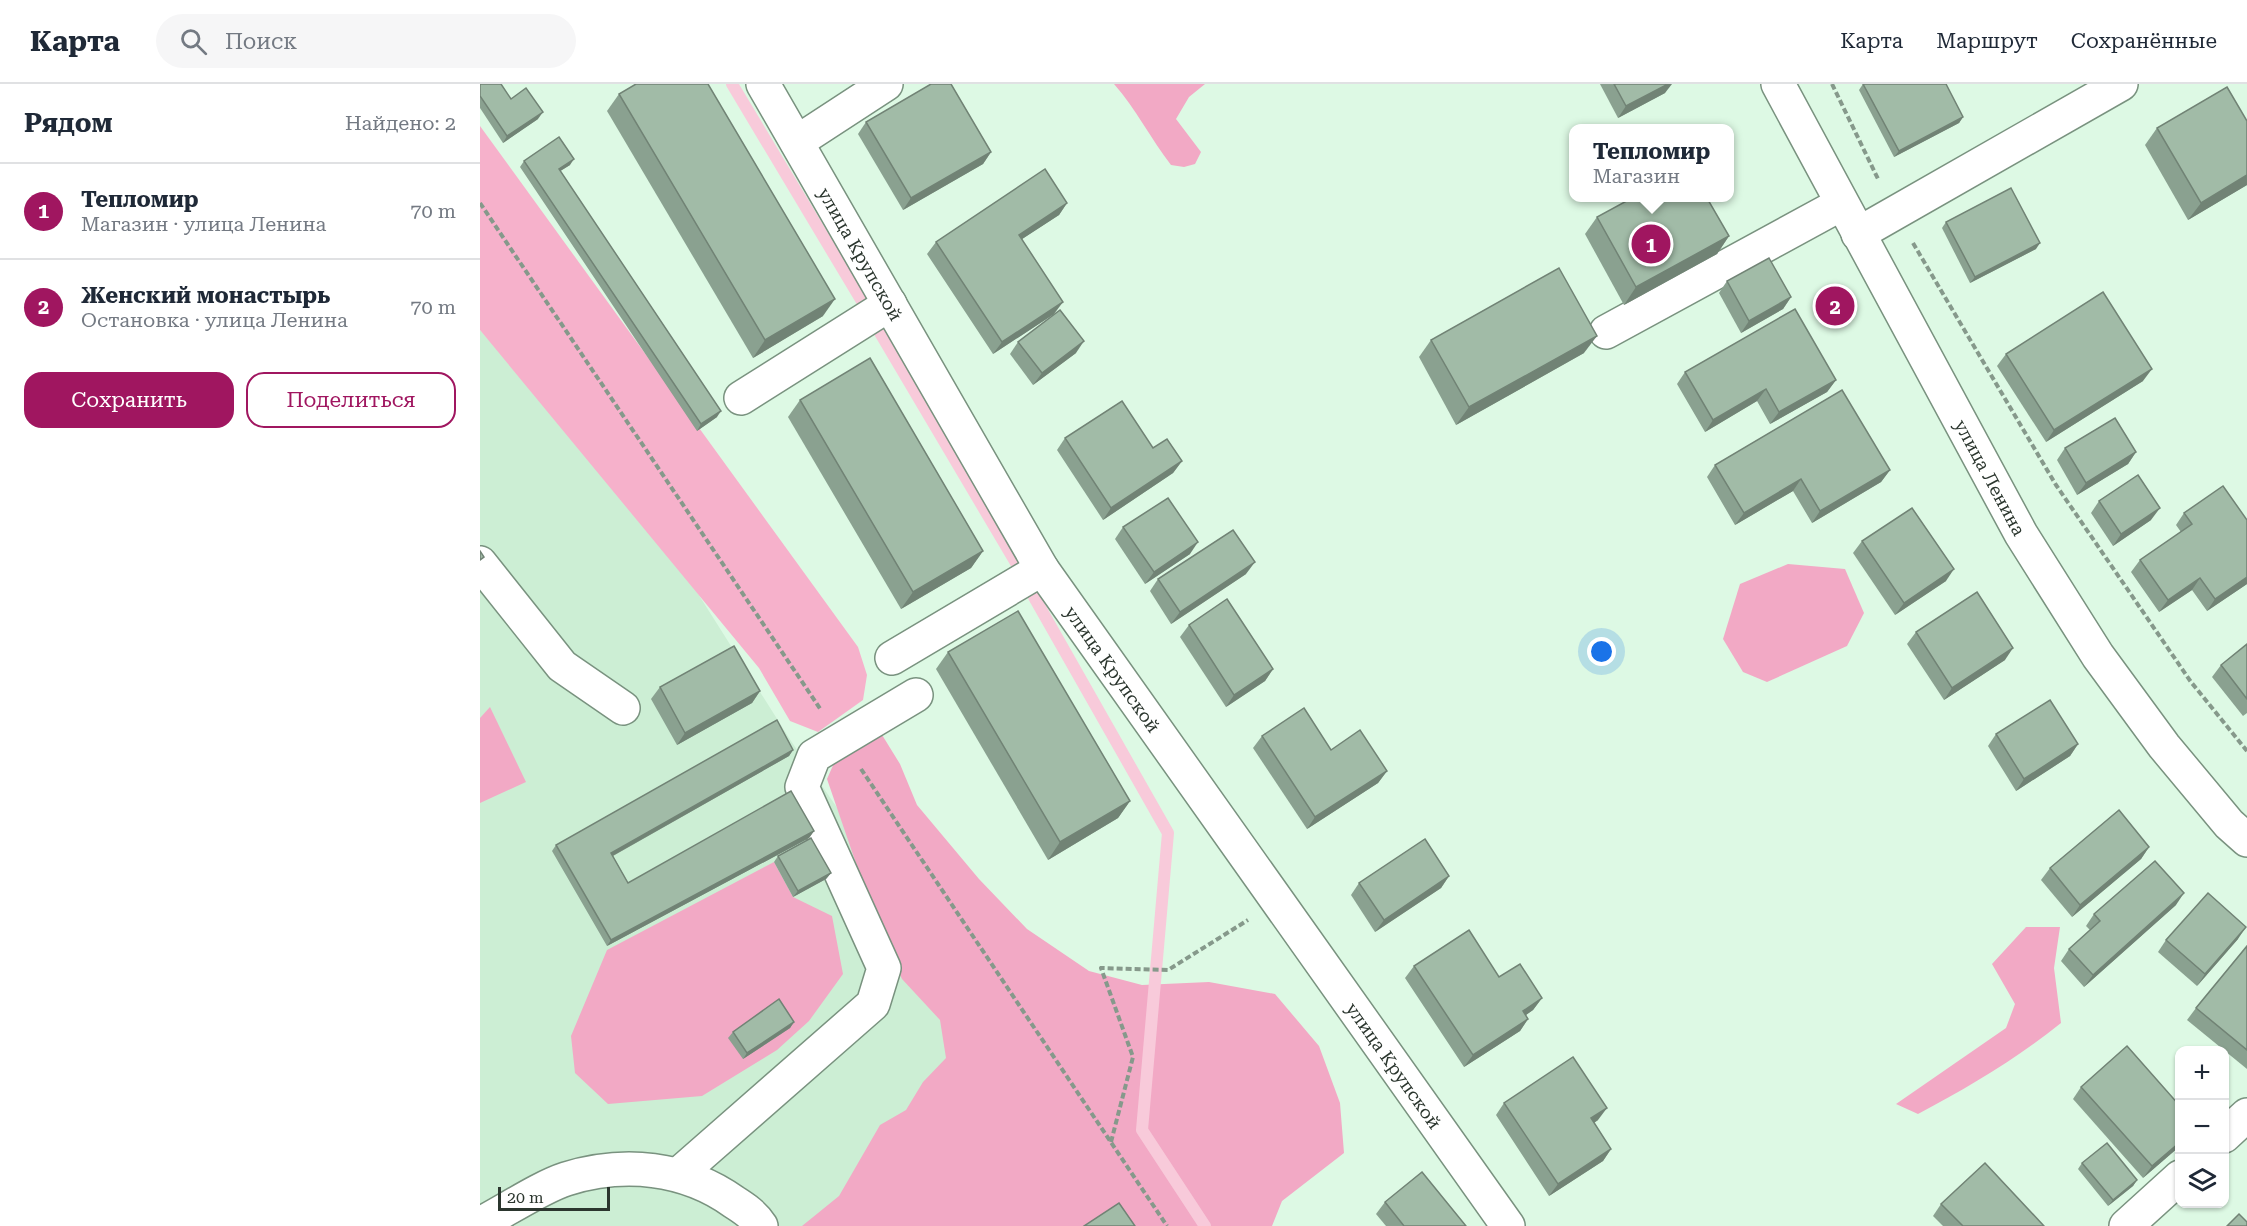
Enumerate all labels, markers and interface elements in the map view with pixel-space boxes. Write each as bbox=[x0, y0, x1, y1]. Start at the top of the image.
search box bbox=[156, 14, 576, 68]
text: Карта bbox=[30, 25, 120, 58]
icon: search bbox=[177, 25, 210, 58]
text: Поиск bbox=[225, 29, 297, 54]
text: Карта bbox=[1840, 29, 1903, 53]
text: Маршрут bbox=[1936, 29, 2038, 53]
text: Сохранённые bbox=[2071, 29, 2217, 53]
text: Рядом bbox=[24, 108, 113, 138]
text: Найдено: 2 bbox=[345, 111, 456, 135]
popup bbox=[1569, 124, 1734, 202]
text: Тепломир bbox=[1593, 139, 1710, 164]
text: Магазин bbox=[1593, 164, 1680, 188]
street label: улица Крупской bbox=[814, 184, 907, 324]
text: Тепломир bbox=[81, 187, 199, 212]
text: 1 bbox=[38, 199, 49, 223]
text: 70 m bbox=[410, 199, 456, 223]
text: Магазин · улица Ленина bbox=[81, 212, 326, 236]
pin: 1 bbox=[1632, 222, 1670, 266]
text: Женский монастырь bbox=[81, 283, 330, 308]
pin: 2 bbox=[1816, 284, 1854, 328]
text: 2 bbox=[38, 295, 49, 319]
text: 70 m bbox=[410, 295, 456, 319]
text: Остановка · улица Ленина bbox=[81, 308, 348, 332]
button: Сохранить bbox=[24, 372, 234, 428]
button: Поделиться bbox=[246, 372, 456, 428]
street label: улица Ленина bbox=[1951, 416, 2030, 539]
street label: улица Крупской bbox=[1061, 602, 1165, 736]
your location bbox=[1587, 637, 1616, 666]
street label: улица Крупской bbox=[1342, 998, 1446, 1133]
map controls bbox=[2175, 1046, 2229, 1208]
button: + bbox=[2175, 1046, 2229, 1100]
button: − bbox=[2175, 1100, 2229, 1154]
button: layers bbox=[2175, 1154, 2229, 1208]
scale bar bbox=[498, 1184, 610, 1212]
text: 20 m bbox=[507, 1188, 544, 1207]

